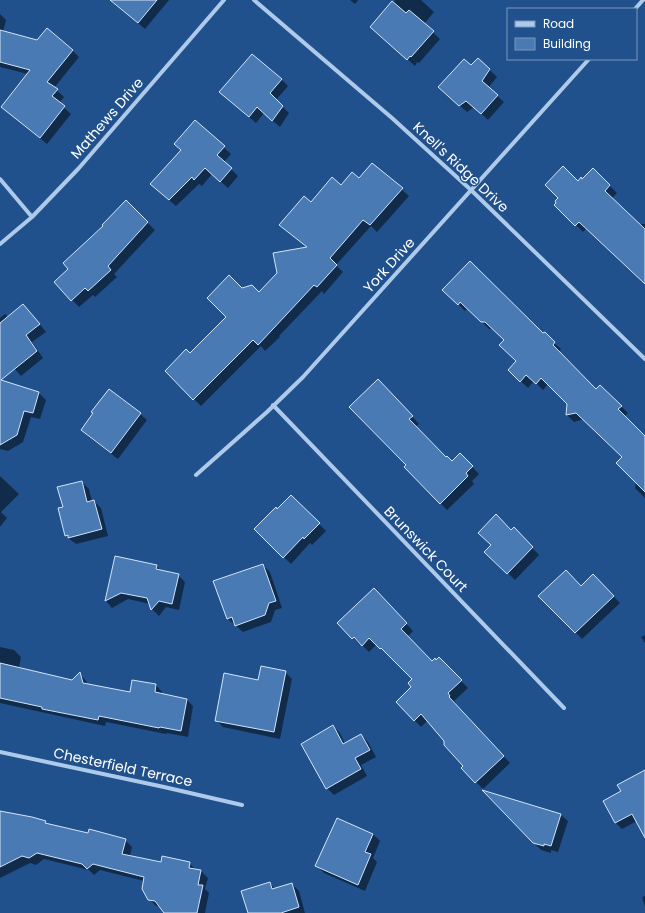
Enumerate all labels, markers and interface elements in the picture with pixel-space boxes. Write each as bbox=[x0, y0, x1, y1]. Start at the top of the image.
legend bbox=[507, 8, 637, 60]
text: Road bbox=[543, 15, 574, 32]
text: Building bbox=[543, 35, 591, 52]
street label: Mathews Drive bbox=[66, 73, 148, 163]
street label: Knell's Ridge Drive bbox=[409, 117, 514, 217]
street label: York Drive bbox=[359, 233, 420, 297]
street label: Brunswick Court bbox=[380, 502, 472, 596]
street label: Chesterfield Terrace bbox=[52, 743, 195, 792]

